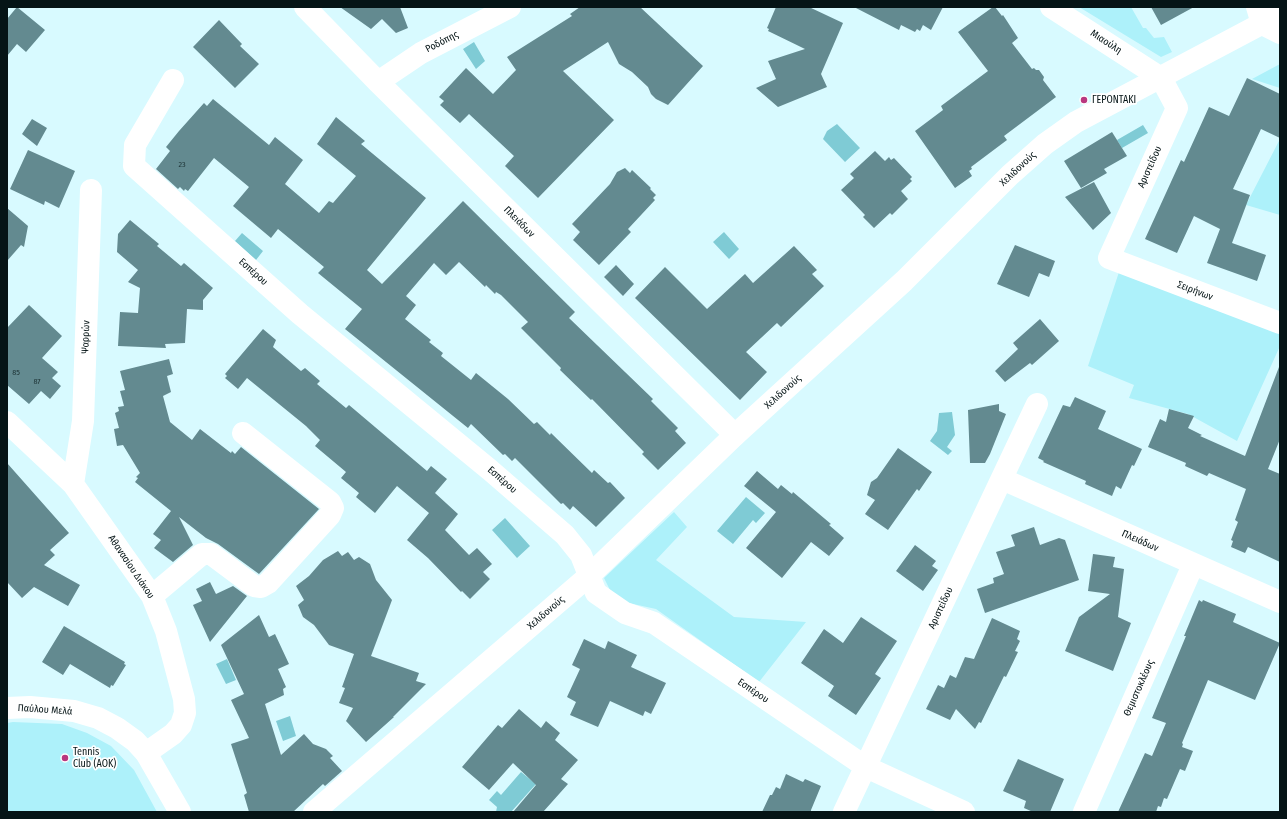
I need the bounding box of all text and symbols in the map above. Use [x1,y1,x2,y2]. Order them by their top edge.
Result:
street label: Μιαούλη [1088,27,1124,57]
street label: Ροδόπης [424,29,460,55]
place label: ΓΕΡΟΝΤΑΚΙ [1092,94,1136,106]
marker: ΓΕΡΟΝΤΑΚΙ [1079,95,1089,105]
street label: Αριστείδου [1135,144,1165,190]
street label: Χελιδονούς [997,149,1039,189]
house number: 23 [178,160,186,170]
street label: Πλειάδων [501,204,537,240]
street label: Εσπέρου [236,256,270,288]
street label: Σειρήνων [1175,279,1215,303]
street label: Ψαρρών [79,320,93,354]
house number: 85 [12,368,20,378]
street label: Χελιδονούς [762,372,804,412]
house number: 87 [33,377,41,387]
street label: Εσπέρου [485,464,519,496]
street label: Πλειάδων [1120,528,1160,554]
street label: Αθανασίου Διάκου [105,533,157,601]
street label: Αριστείδου [926,585,956,631]
street label: Χελιδονούς [525,594,567,632]
street label: Θεμιστοκλέους [1121,658,1157,718]
street label: Εσπέρου [735,676,771,706]
street label: Παύλου Μελά [17,702,73,718]
place label: Tennis Club (AOK) [73,746,116,770]
marker: Tennis Club (AOK) [60,753,70,763]

